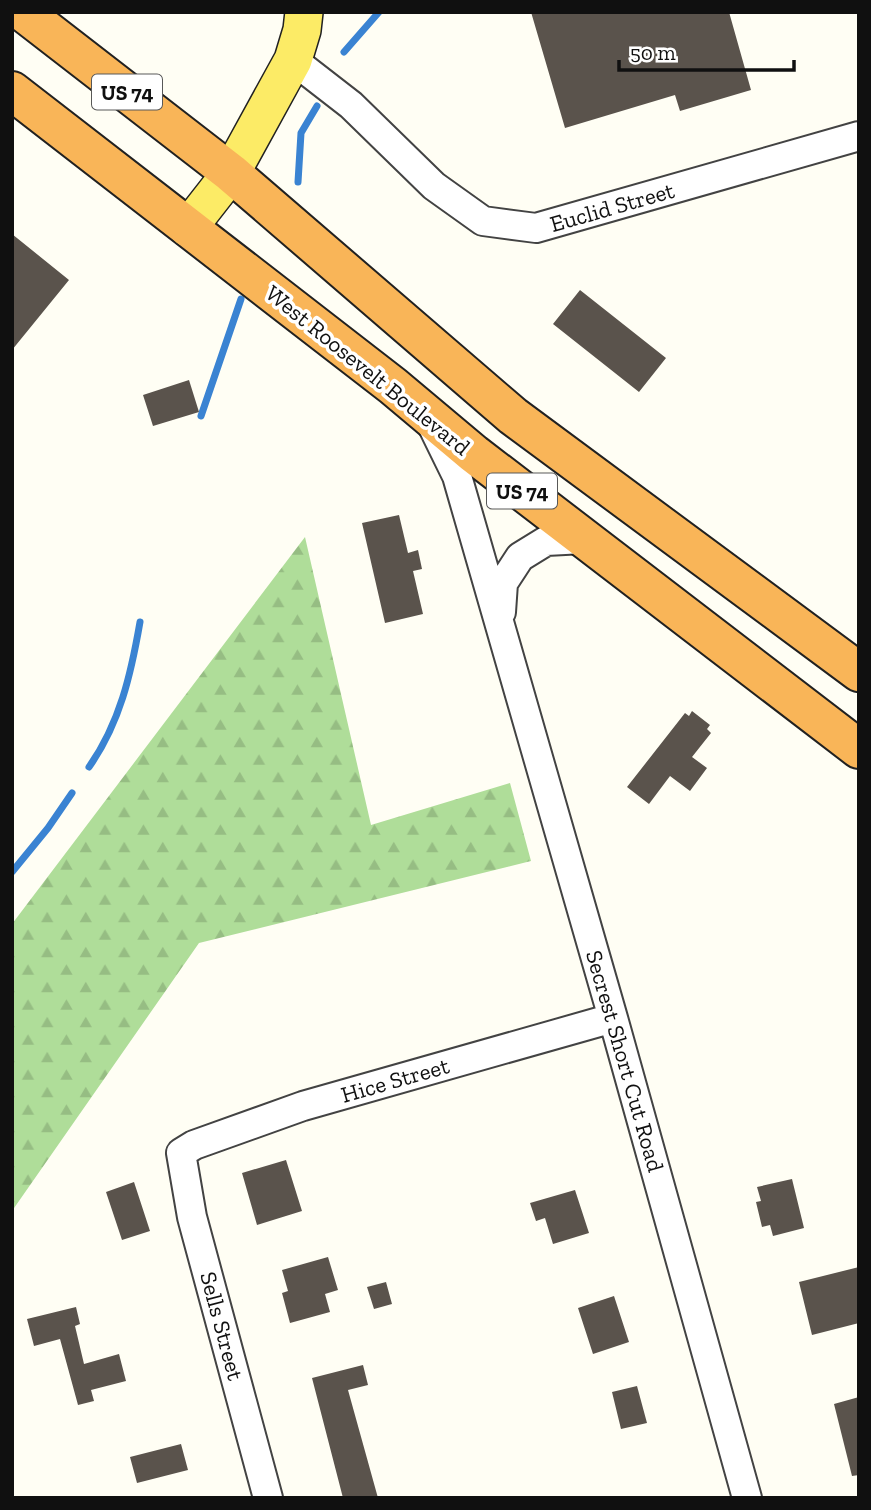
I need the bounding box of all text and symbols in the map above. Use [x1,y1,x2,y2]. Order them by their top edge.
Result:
scale bar [619,28,794,72]
text: 50 m [630,40,676,65]
road number: US 74 [92,74,162,110]
street label: Euclid Street [547,176,678,238]
street label: West Roosevelt Boulevard [260,279,476,461]
road number: US 74 [487,474,557,508]
street label: Secrest Short Cut Road [580,947,670,1175]
street label: Hice Street [338,1051,453,1109]
street label: Sells Street [194,1269,250,1384]

